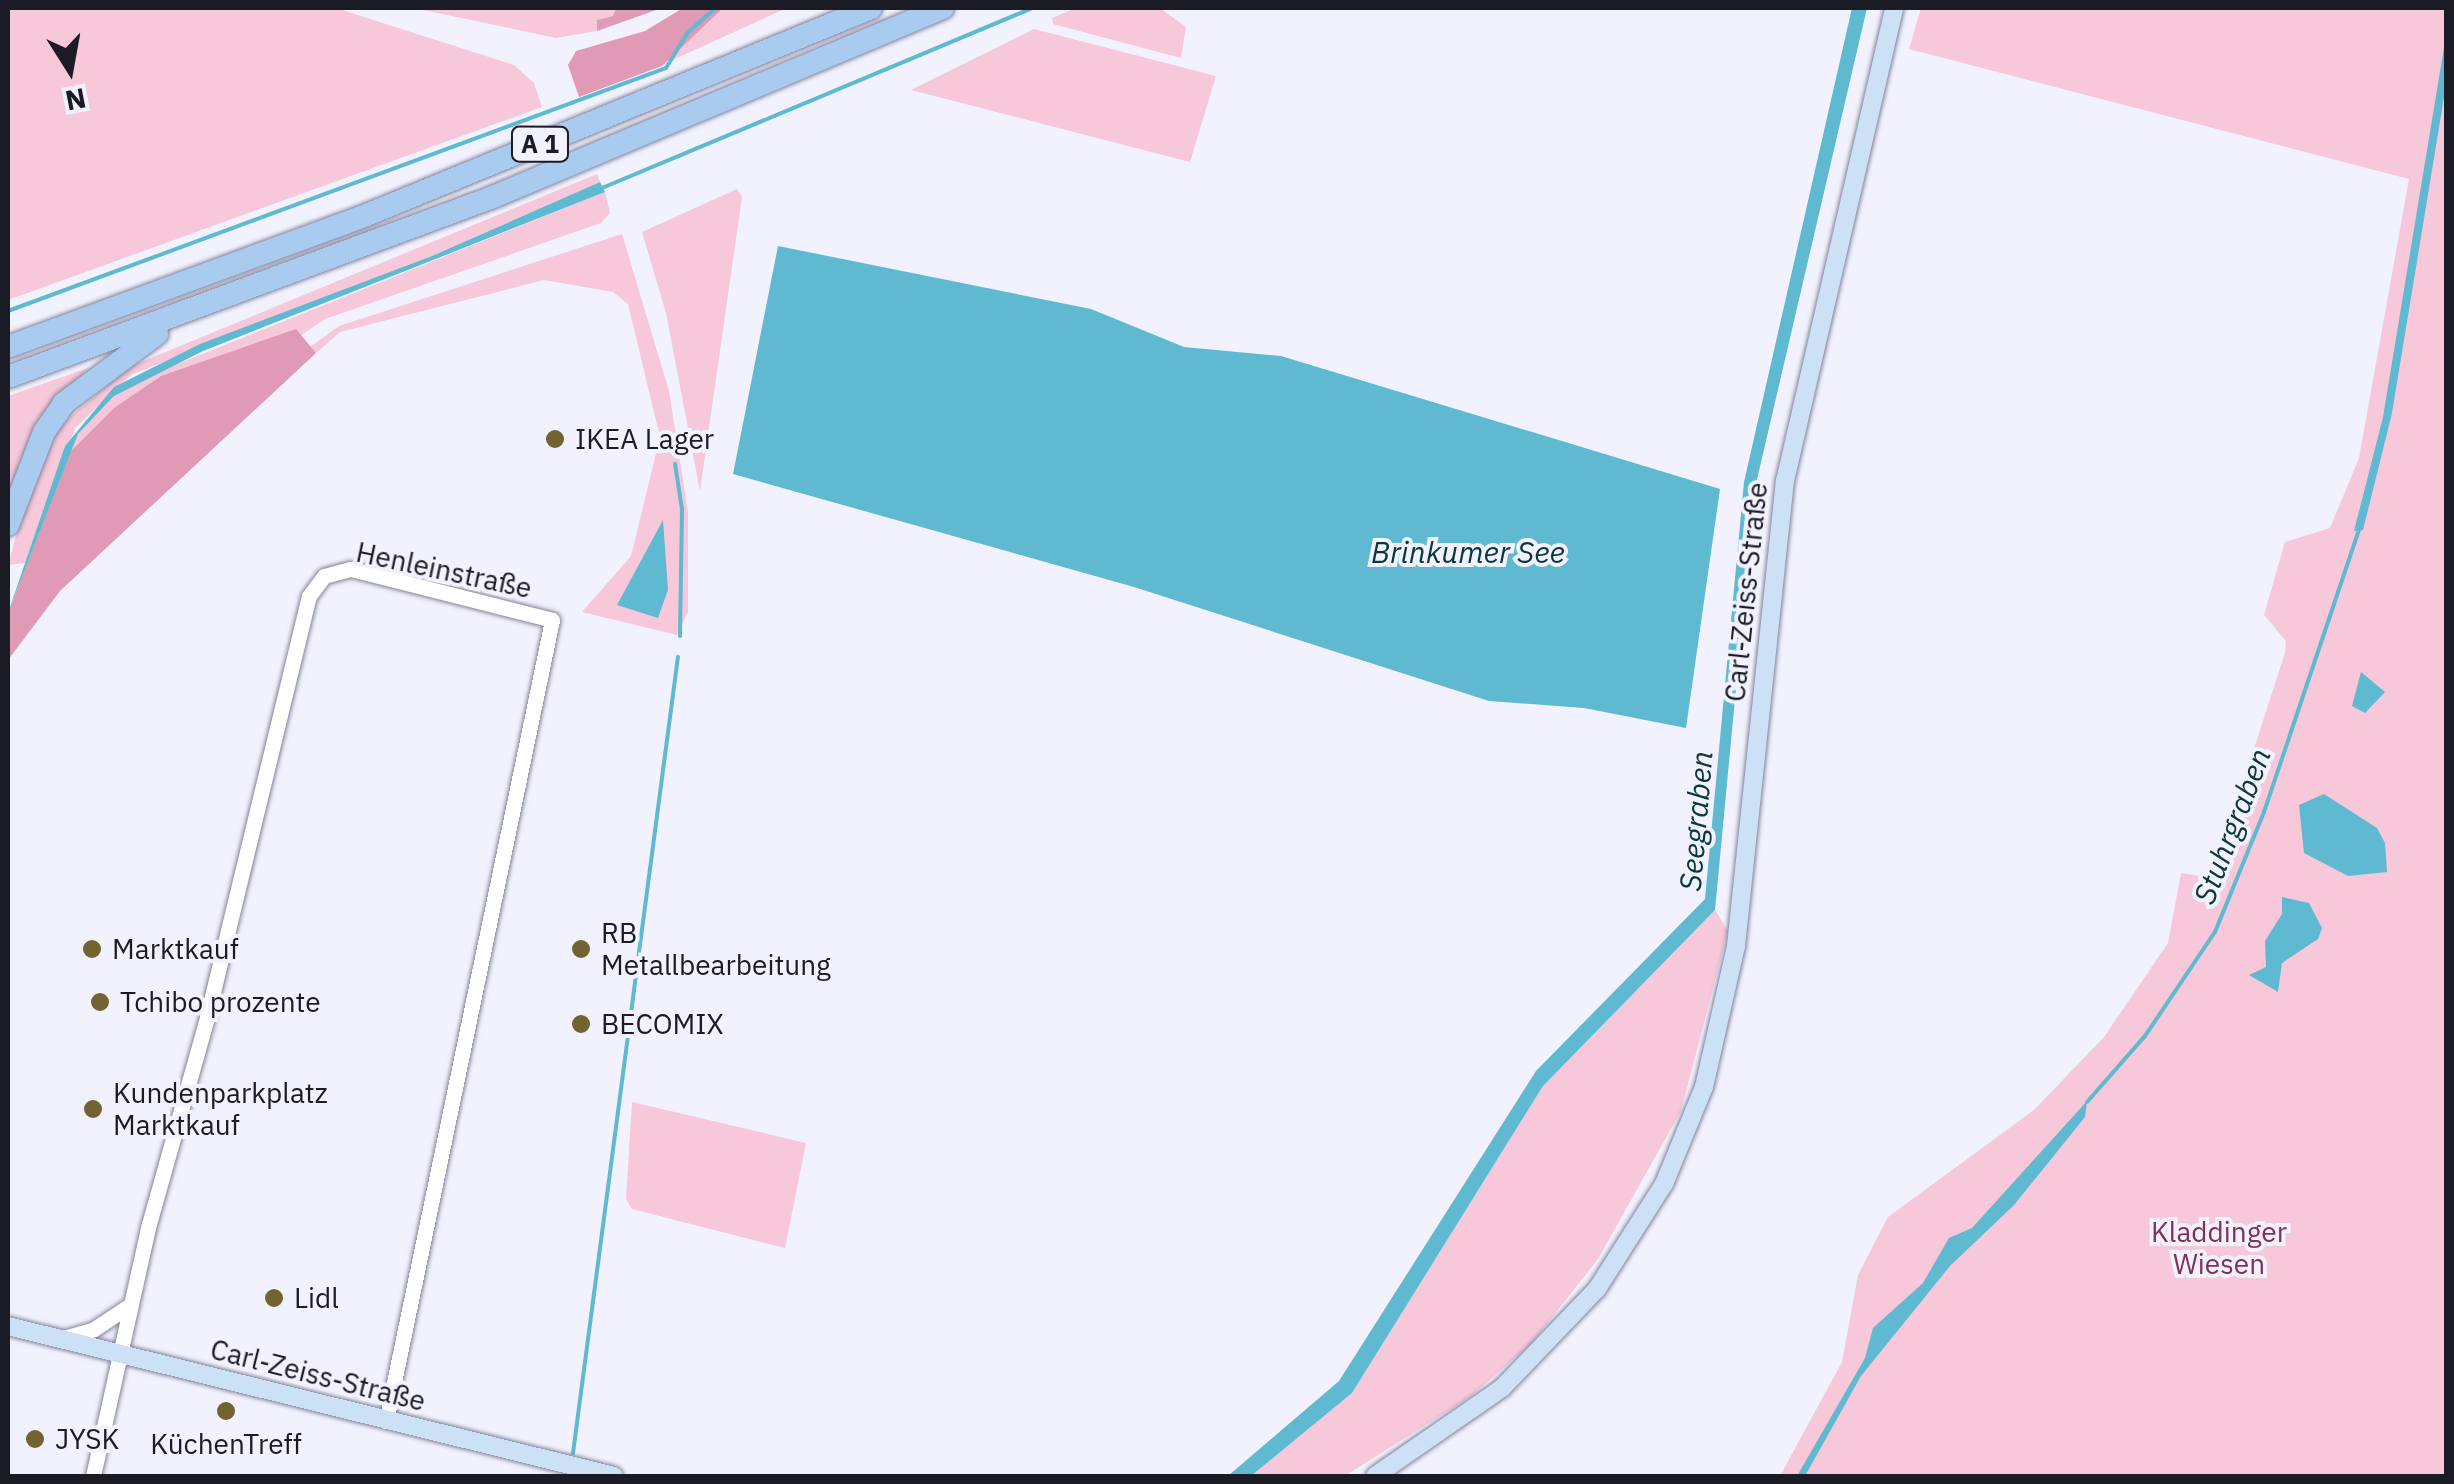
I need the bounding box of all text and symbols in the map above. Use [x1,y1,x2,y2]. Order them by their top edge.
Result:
north arrow [20,20,120,120]
text: N [62,80,89,120]
road number: A 1 [510,124,570,164]
place label: IKEA Lager [575,422,714,456]
marker: IKEA Lager [544,428,566,450]
street label: Carl-Zeiss-Straße [1718,481,1774,703]
water label: Brinkumer See [1371,534,1565,570]
street label: Henleinstraße [353,535,535,605]
water label: Stuhrgraben [2186,743,2278,909]
water label: Seegraben [1672,749,1720,893]
place label: RB Metallbearbeitung [601,916,831,982]
place label: Marktkauf [112,932,239,966]
marker: Marktkauf [81,938,103,960]
marker: RB Metallbearbeitung [570,938,592,960]
place label: Tchibo prozente [120,985,321,1019]
marker: Tchibo prozente [89,991,111,1013]
place label: BECOMIX [601,1007,724,1041]
marker: BECOMIX [570,1013,592,1035]
place label: Kundenparkplatz Marktkauf [113,1076,328,1142]
marker: Kundenparkplatz Marktkauf [82,1098,104,1120]
park label: Kladdinger Wiesen [2151,1215,2287,1281]
place label: Lidl [294,1281,339,1315]
marker: Lidl [263,1287,285,1309]
street label: Carl-Zeiss-Straße [207,1332,429,1418]
marker: KüchenTreff [215,1400,237,1422]
place label: JYSK [55,1422,119,1456]
place label: KüchenTreff [150,1427,302,1461]
marker: JYSK [24,1428,46,1450]

